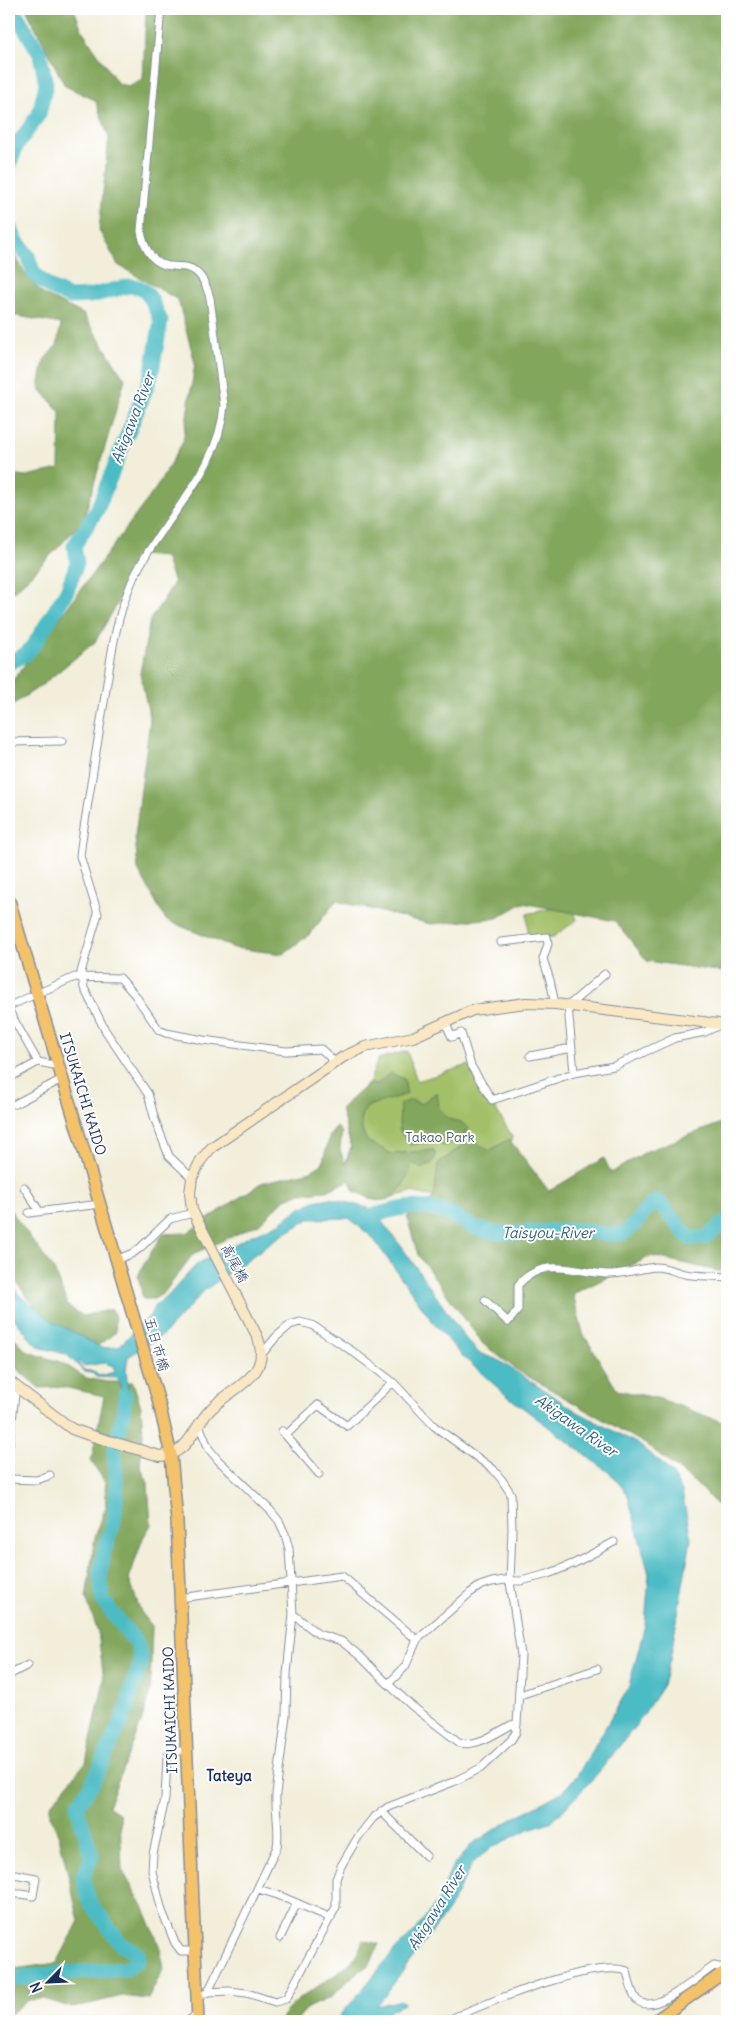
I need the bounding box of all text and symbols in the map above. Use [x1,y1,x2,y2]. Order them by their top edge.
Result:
water label: Akigawa River [106,368,159,466]
street label: ITSUKAICHI KAIDO [56,1030,110,1158]
park label: Takao Park [405,1128,475,1146]
water label: Taisyou-River [502,1223,596,1242]
street label: 高尾橋 [217,1240,253,1286]
street label: 五日市橋 [141,1315,173,1373]
water label: Akigawa River [532,1390,623,1462]
street label: ITSUKAICHI KAIDO [159,1646,181,1774]
district label: Tateya [206,1766,252,1786]
water label: Akigawa River [403,1860,471,1953]
north arrow [22,1958,72,2008]
text: N [26,1979,46,1995]

